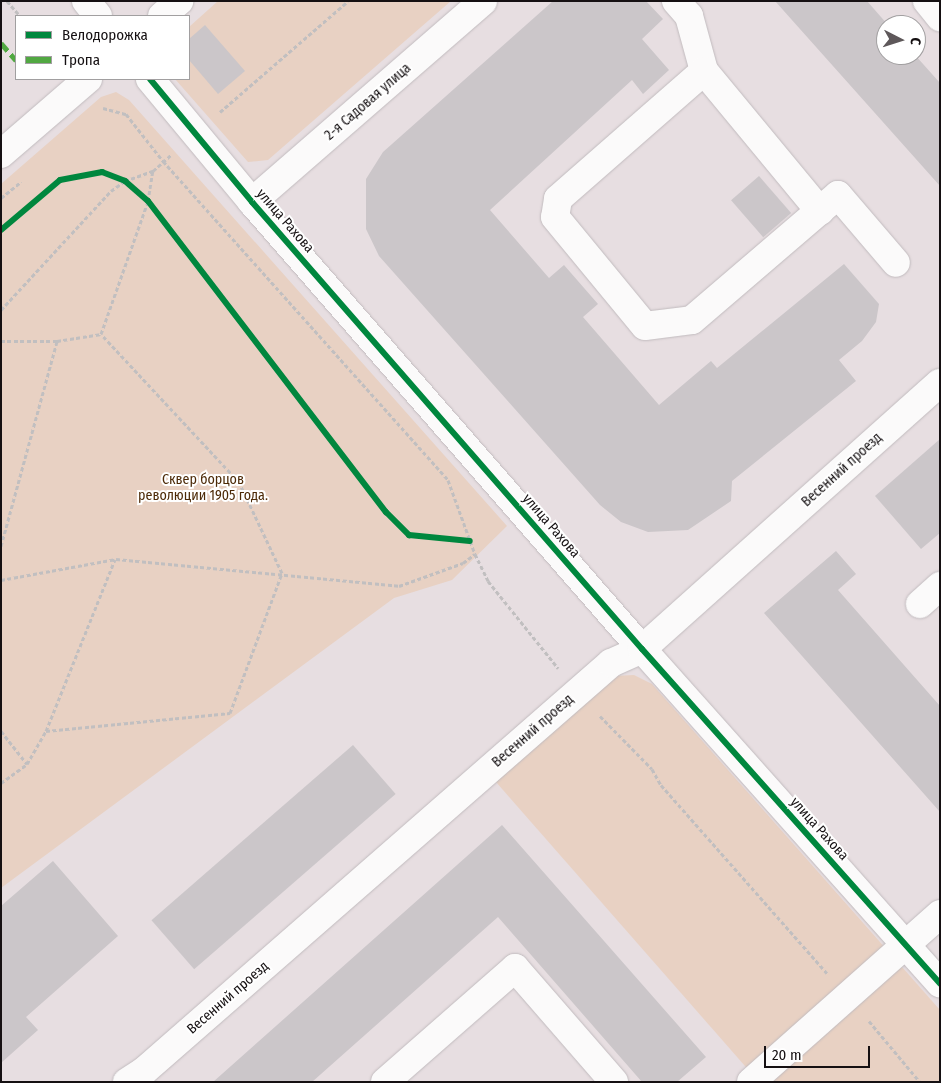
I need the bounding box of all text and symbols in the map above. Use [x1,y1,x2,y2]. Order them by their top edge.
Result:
legend [15,15,190,80]
north arrow [876,15,926,65]
text: Велодорожка [62,26,148,44]
text: С [907,37,924,46]
text: Тропа [62,51,100,69]
street label: 2-я Садовая улица [321,60,415,144]
street label: улица Рахова [253,186,317,256]
street label: Весенний проезд [798,429,886,511]
park label: Сквер борцов революции 1905 года. [138,472,268,504]
street label: улица Рахова [519,491,583,561]
street label: Весенний проезд [489,691,577,771]
street label: улица Рахова [786,794,852,864]
street label: Весенний проезд [184,958,272,1038]
scale bar [766,1036,872,1068]
text: 20 m [772,1046,802,1064]

